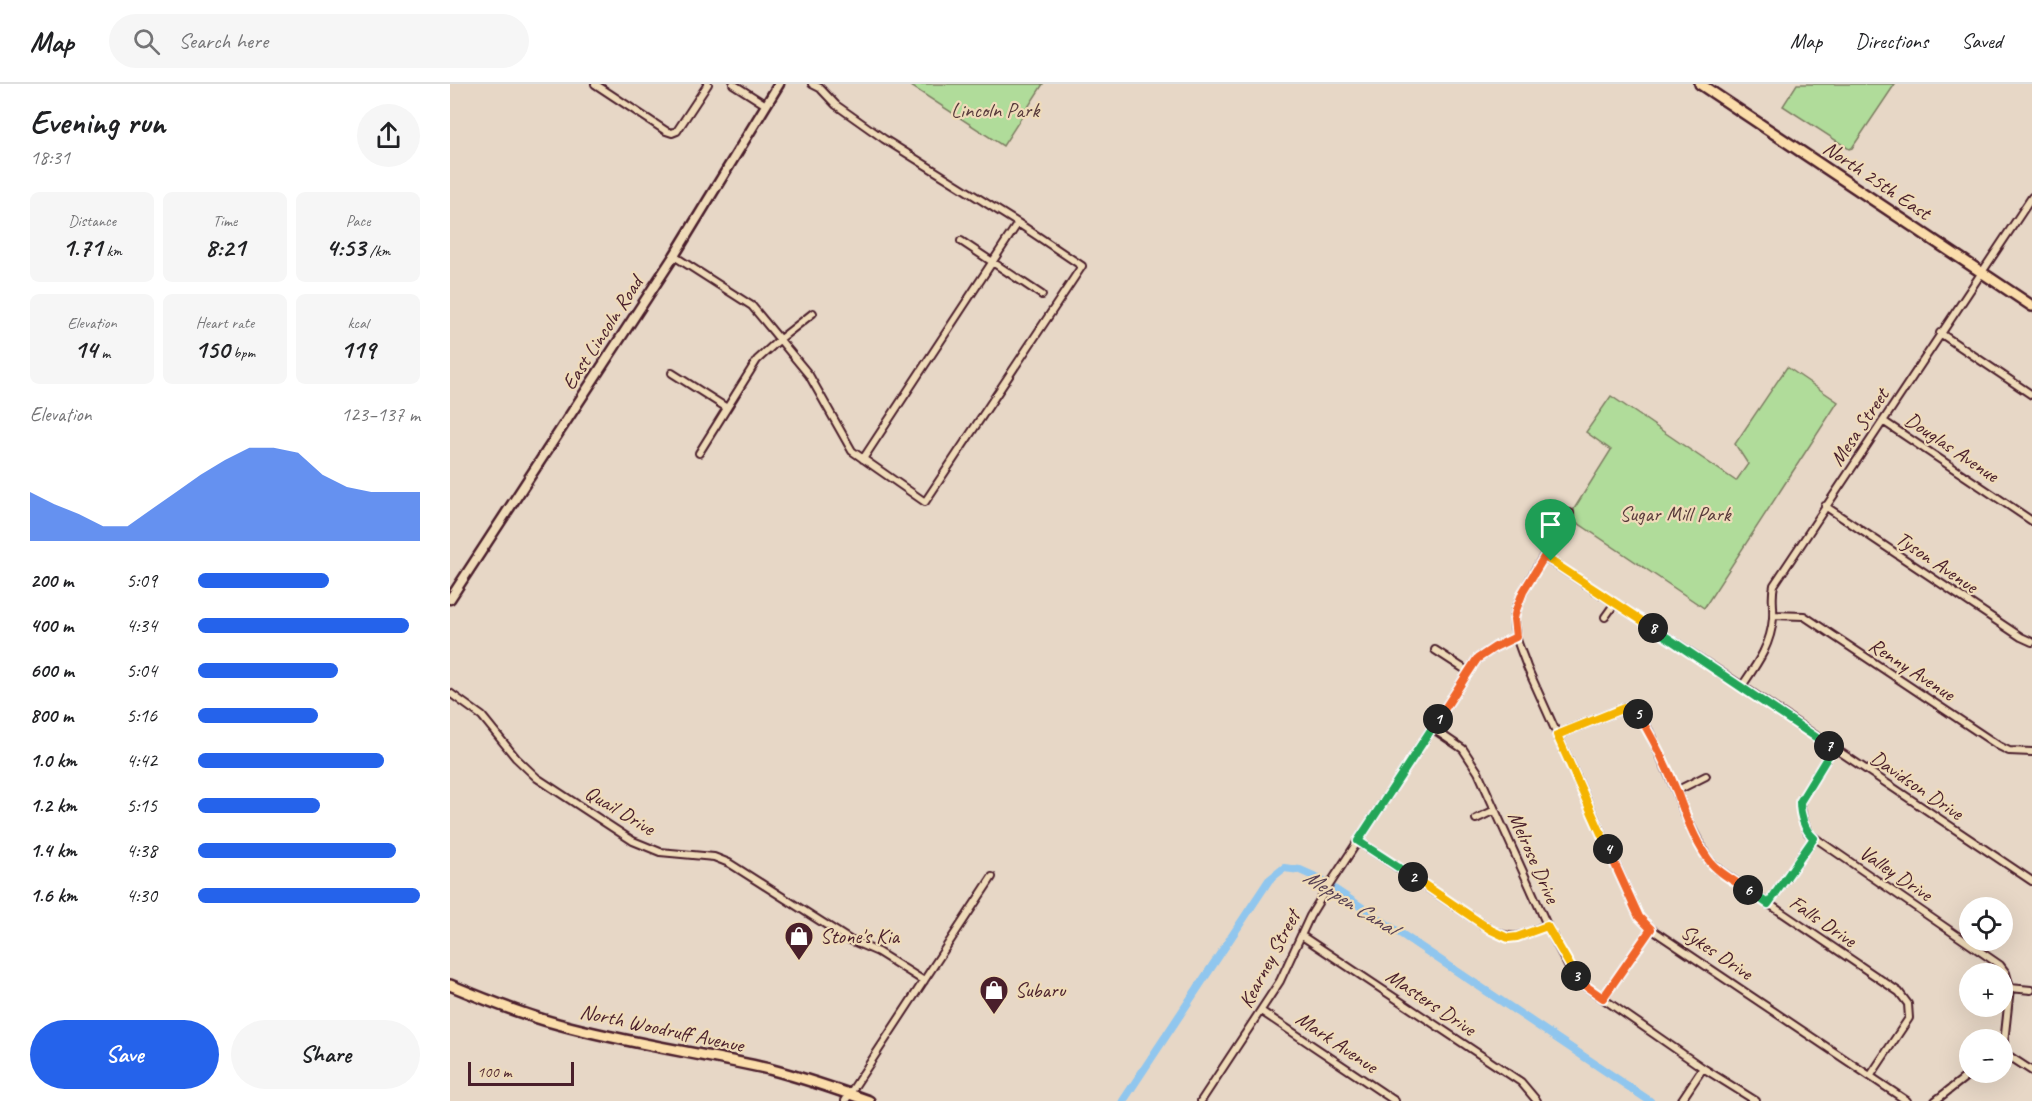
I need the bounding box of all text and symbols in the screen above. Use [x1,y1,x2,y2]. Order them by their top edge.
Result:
search box [109,14,529,68]
text: Map [30,24,73,59]
icon: search [130,25,163,58]
text: Search here [178,27,268,55]
text: Map [1790,28,1822,54]
text: Directions [1855,28,1928,54]
text: Saved [1961,28,2002,54]
park label: Lincoln Park [951,97,1040,123]
text: Evening run [30,101,165,143]
button: share [357,104,420,167]
street label: North 25th East [1818,135,1937,227]
text: 18:31 [30,145,70,170]
text: Distance [68,211,116,231]
text: Time [213,211,237,231]
text: Pace [346,211,370,231]
text: 1.71 [62,231,102,264]
text: 8:21 [205,231,245,264]
text: 4:53 [326,231,366,264]
text: km [102,241,122,261]
text: /km [366,241,390,261]
street label: East Lincoln Road [556,268,650,395]
text: Elevation [67,313,117,333]
text: Heart rate [196,313,254,333]
text: kcal [347,313,369,333]
text: 14 [74,333,97,366]
text: 150 [195,333,229,366]
text: 119 [341,333,375,366]
text: m [97,343,110,363]
text: bpm [229,343,255,363]
street label: Mesa Street [1824,382,1896,471]
text: Elevation [30,402,92,427]
text: 123–137 m [341,402,420,427]
street label: Douglas Avenue [1900,406,2005,489]
pin [1525,499,1576,561]
park label: Sugar Mill Park [1620,501,1732,527]
icon: arrive [1534,508,1567,541]
street label: Tyson Avenue [1891,525,1985,600]
text: 200 m [30,568,73,593]
text: 5:09 [126,568,157,593]
text: 400 m [30,613,73,638]
text: 4:34 [126,613,157,638]
pin: 8 [1638,613,1668,643]
text: 8 [1649,618,1657,638]
street label: Renny Avenue [1864,632,1961,707]
text: 600 m [30,658,74,683]
text: 5:04 [126,658,157,683]
pin: 5 [1623,699,1653,729]
text: 800 m [30,703,73,728]
text: 5:16 [126,703,157,728]
pin: 1 [1423,704,1453,734]
text: 5 [1635,704,1641,724]
text: 1 [1434,709,1442,729]
pin: 7 [1814,731,1844,761]
text: 7 [1825,736,1833,756]
street label: Davidson Drive [1866,744,1969,826]
text: 1.0 km [30,748,77,773]
text: 4:42 [126,748,157,773]
street label: Quail Drive [580,779,661,841]
text: 1.2 km [30,793,77,818]
text: 5:15 [126,793,157,818]
street label: Melrose Drive [1502,807,1566,908]
pin: 4 [1593,834,1623,864]
text: 1.4 km [30,838,77,863]
text: 4:38 [126,838,157,863]
text: 4 [1604,839,1612,859]
street label: Valley Drive [1855,839,1939,908]
water label: Meppen Canal [1298,862,1408,945]
pin: 2 [1398,862,1428,892]
text: 2 [1409,867,1417,887]
pin: 6 [1733,875,1763,905]
text: 6 [1744,880,1752,900]
text: 1.6 km [30,883,77,908]
text: 4:30 [126,883,157,908]
street label: Falls Drive [1785,889,1862,953]
map controls [1959,897,2013,1083]
button: locate [1959,897,2013,951]
street label: Kearney Street [1232,903,1307,1012]
street label: Sykes Drive [1676,919,1759,986]
shop icon: Stone's Kia [783,920,815,962]
place label: Stone's Kia [820,923,901,949]
pin: 3 [1561,961,1591,991]
street label: Masters Drive [1381,963,1483,1043]
button: + [1959,963,2013,1017]
text: 3 [1572,966,1580,986]
shop icon: Subaru [978,974,1010,1016]
place label: Subaru [1015,977,1066,1003]
street label: North Woodruff Avenue [578,998,748,1058]
street label: Mark Avenue [1291,1005,1385,1080]
button: Save [30,1020,219,1089]
button: Share [231,1020,420,1089]
button: − [1959,1029,2013,1083]
scale bar [468,1059,574,1086]
text: 100 m [477,1062,511,1082]

